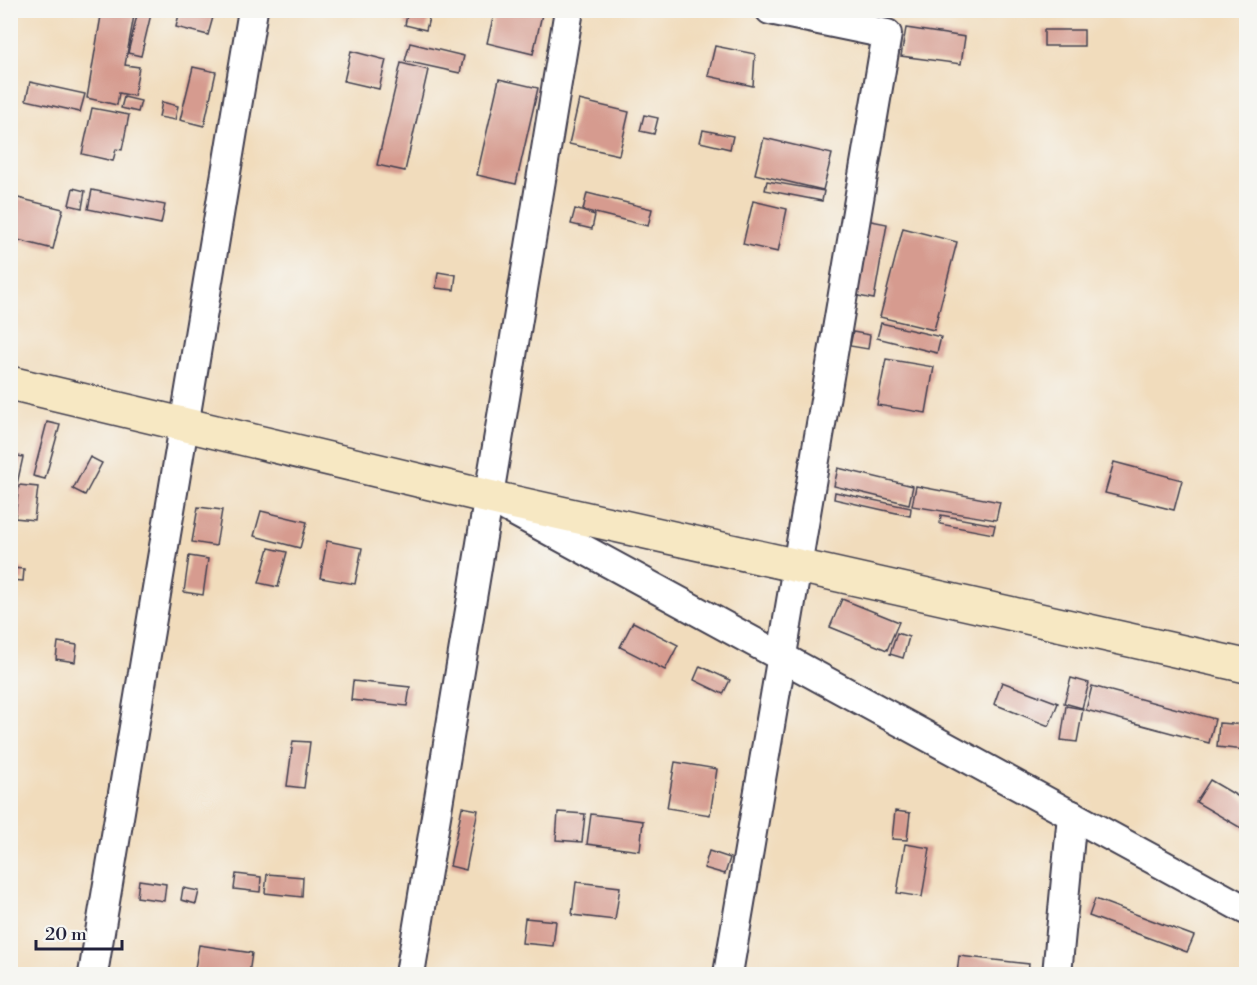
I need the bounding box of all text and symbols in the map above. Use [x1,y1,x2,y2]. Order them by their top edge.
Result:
scale bar [36,913,122,951]
text: 20 m [45,923,87,946]

